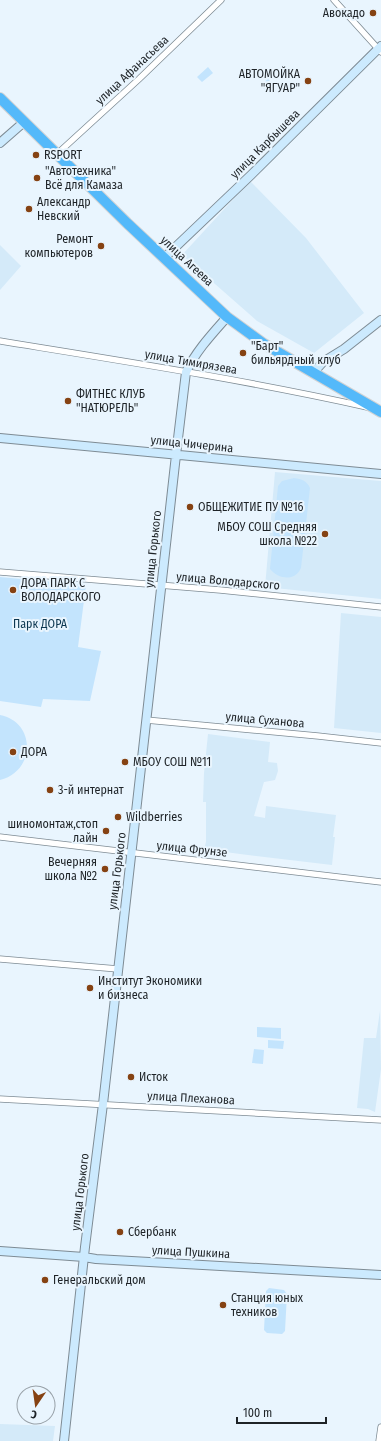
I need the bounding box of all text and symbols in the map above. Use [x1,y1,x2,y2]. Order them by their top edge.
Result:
place label: Авокадо [323,6,365,20]
marker: Авокадо [368,8,378,18]
street label: улица Афанасьева [93,33,171,107]
place label: АВТОМОЙКА "ЯГУАР" [239,66,301,95]
marker: АВТОМОЙКА "ЯГУАР" [303,76,313,86]
street label: улица Карбышева [228,106,303,181]
place label: RSPORT [44,148,83,162]
marker: RSPORT [31,150,41,160]
place label: "Автотехника" Всё для Камаза [45,164,123,192]
marker: "Автотехника" Всё для Камаза [32,173,42,183]
place label: Александр Невский [37,195,91,223]
marker: Александр Невский [24,204,34,214]
place label: Ремонт компьютеров [24,232,93,260]
street label: улица Агеева [158,233,216,289]
marker: Ремонт компьютеров [96,241,106,251]
place label: "Барт" бильярдный клуб [251,339,341,367]
street label: улица Тимирязева [144,347,238,377]
marker: "Барт" бильярдный клуб [238,348,248,358]
place label: ФИТНЕС КЛУБ "НАТЮРЕЛЬ" [76,387,145,415]
marker: ФИТНЕС КЛУБ "НАТЮРЕЛЬ" [63,396,73,406]
street label: улица Чичерина [150,433,234,455]
place label: ОБЩЕЖИТИЕ ПУ №16 [198,500,304,514]
marker: ОБЩЕЖИТИЕ ПУ №16 [185,502,195,512]
street label: улица Горького [142,510,164,588]
place label: МБОУ СОШ Средняя школа №22 [217,520,317,548]
marker: МБОУ СОШ Средняя школа №22 [320,529,330,539]
street label: улица Володарского [176,569,280,593]
place label: ДОРА ПАРК С ВОЛОДАРСКОГО [20,576,101,604]
marker: ДОРА ПАРК С ВОЛОДАРСКОГО [8,585,18,595]
park label: Парк ДОРА [13,617,68,631]
street label: улица Суханова [225,710,305,730]
place label: ДОРА [20,745,48,759]
marker: ДОРА [8,747,18,757]
place label: МБОУ СОШ №11 [133,755,211,769]
marker: МБОУ СОШ №11 [120,757,130,767]
place label: 3-й интернат [58,783,124,797]
marker: 3-й интернат [45,785,55,795]
place label: Wildberries [126,810,182,824]
marker: Wildberries [113,812,123,822]
place label: шиномонтаж,стоп лайн [7,817,98,845]
marker: шиномонтаж,стоп лайн [101,826,111,836]
street label: улица Горького [105,831,129,911]
street label: улица Фрунзе [156,838,228,860]
place label: Вечерняя школа №2 [44,855,97,883]
marker: Вечерняя школа №2 [100,864,110,874]
place label: Институт Экономики и бизнеса [98,974,202,1002]
marker: Институт Экономики и бизнеса [85,983,95,993]
place label: Исток [139,1070,168,1084]
marker: Исток [126,1072,136,1082]
street label: улица Плеханова [147,1089,235,1107]
street label: улица Горького [68,1152,92,1232]
place label: Сбербанк [128,1225,177,1239]
marker: Сбербанк [115,1227,125,1237]
street label: улица Пушкина [151,1243,231,1261]
place label: Генеральский дом [53,1273,146,1287]
marker: Генеральский дом [40,1275,50,1285]
place label: Станция юных техников [231,1291,304,1319]
marker: Станция юных техников [218,1300,228,1310]
north arrow [16,1385,56,1425]
scale bar [237,1399,326,1425]
text: 100 m [243,1406,272,1420]
text: С [29,1407,38,1421]

